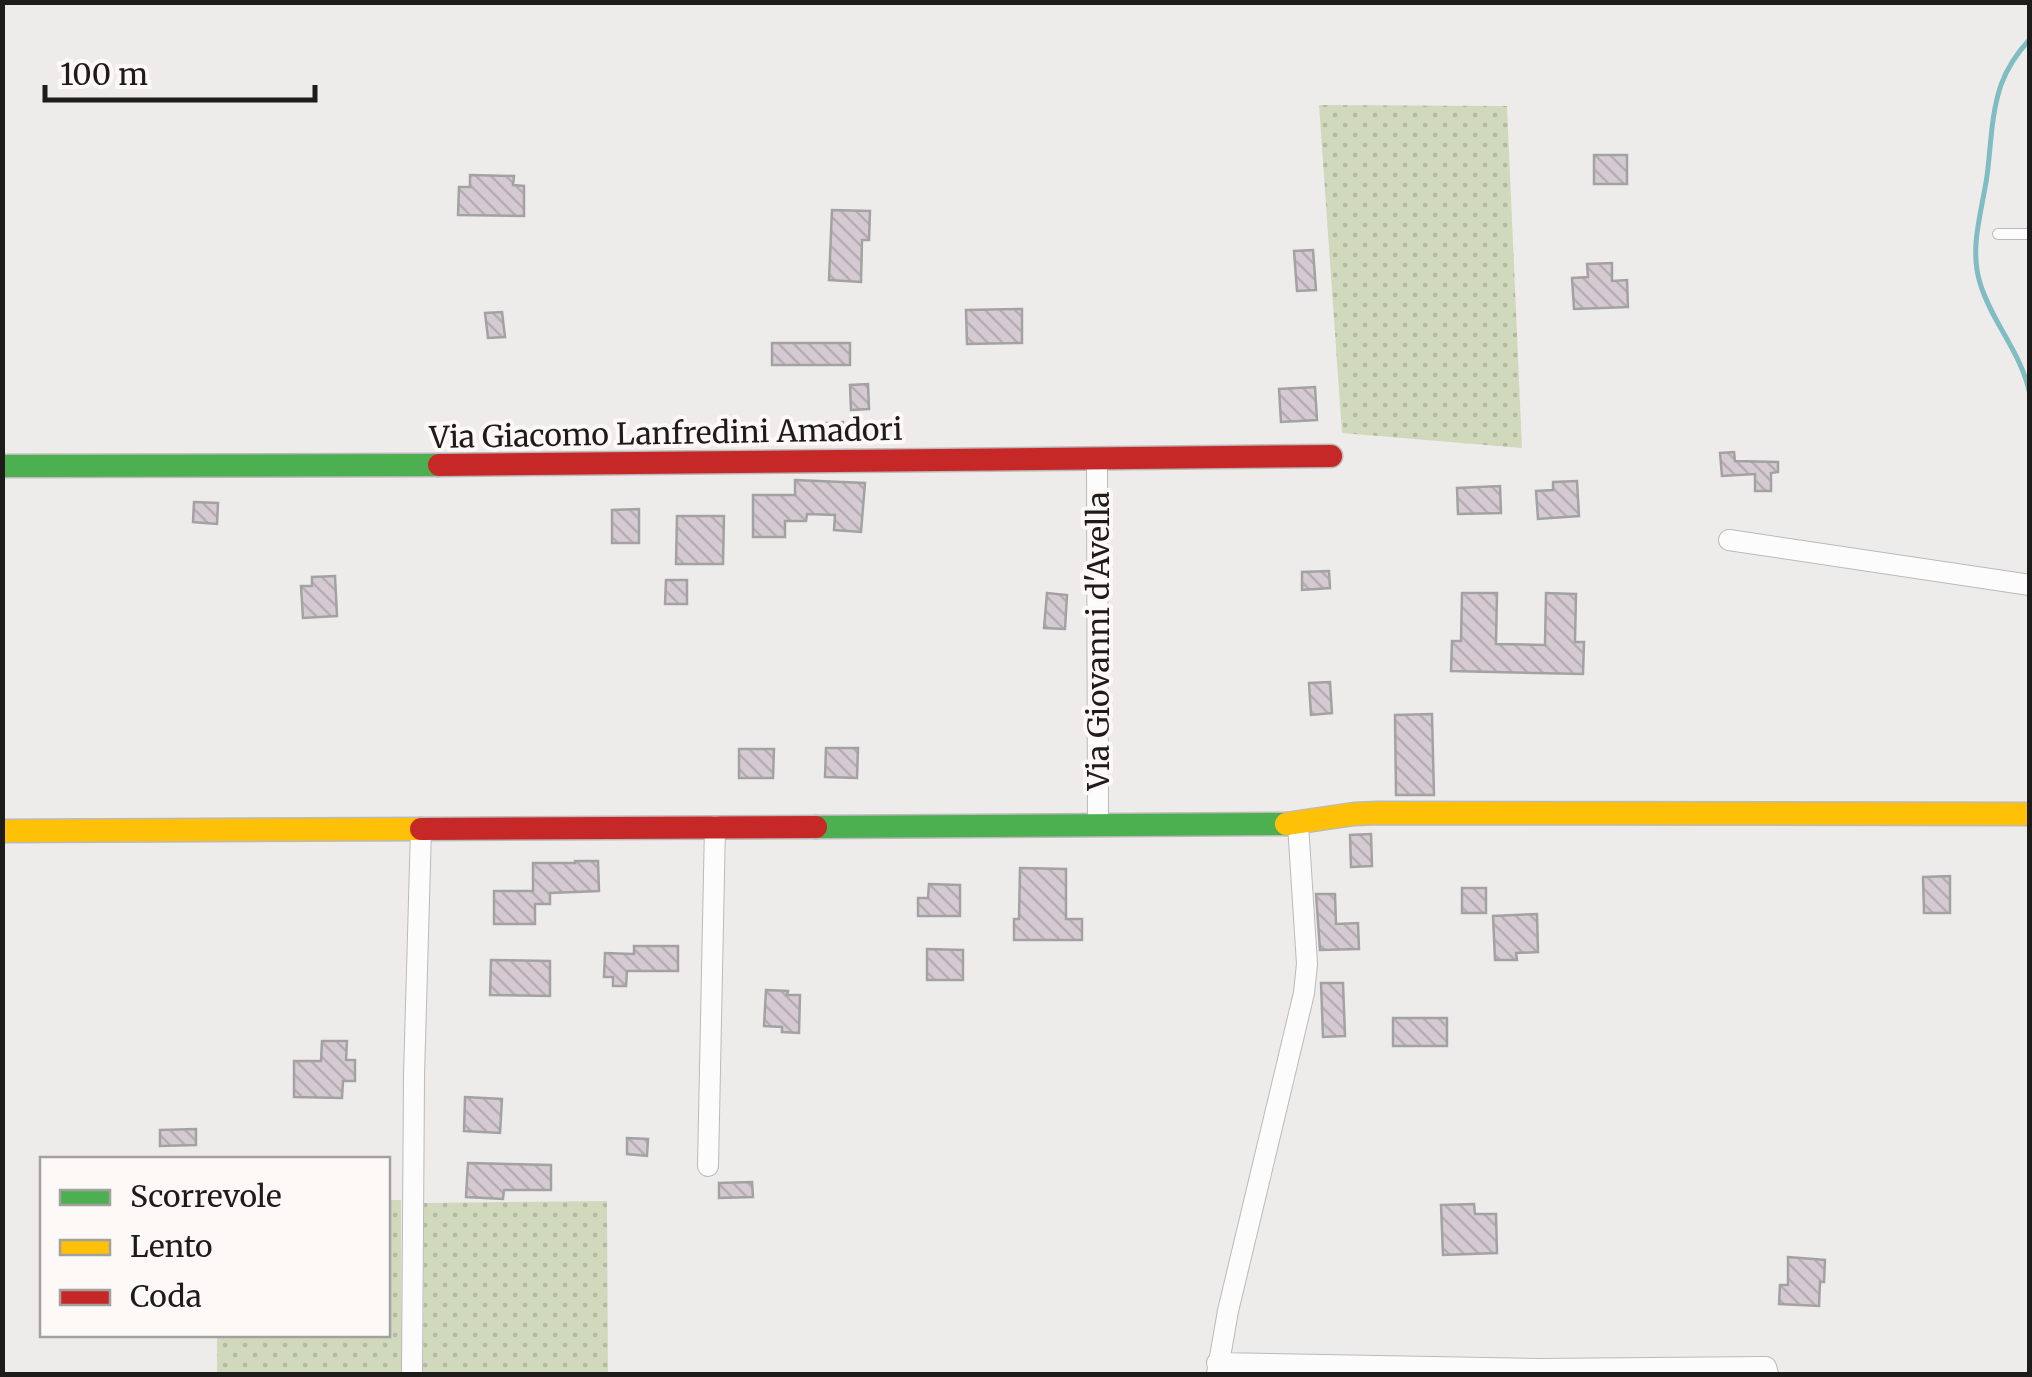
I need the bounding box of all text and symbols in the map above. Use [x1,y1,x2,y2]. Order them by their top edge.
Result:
scale bar [45,40,315,102]
text: 100 m [60,55,148,93]
street label: Via Giacomo Lanfredini Amadori [428,410,903,456]
street label: Via Giovanni d'Avella [1079,492,1117,792]
legend [40,1157,390,1337]
text: Scorrevole [130,1177,282,1215]
text: Lento [130,1227,213,1265]
text: Coda [130,1277,202,1315]

